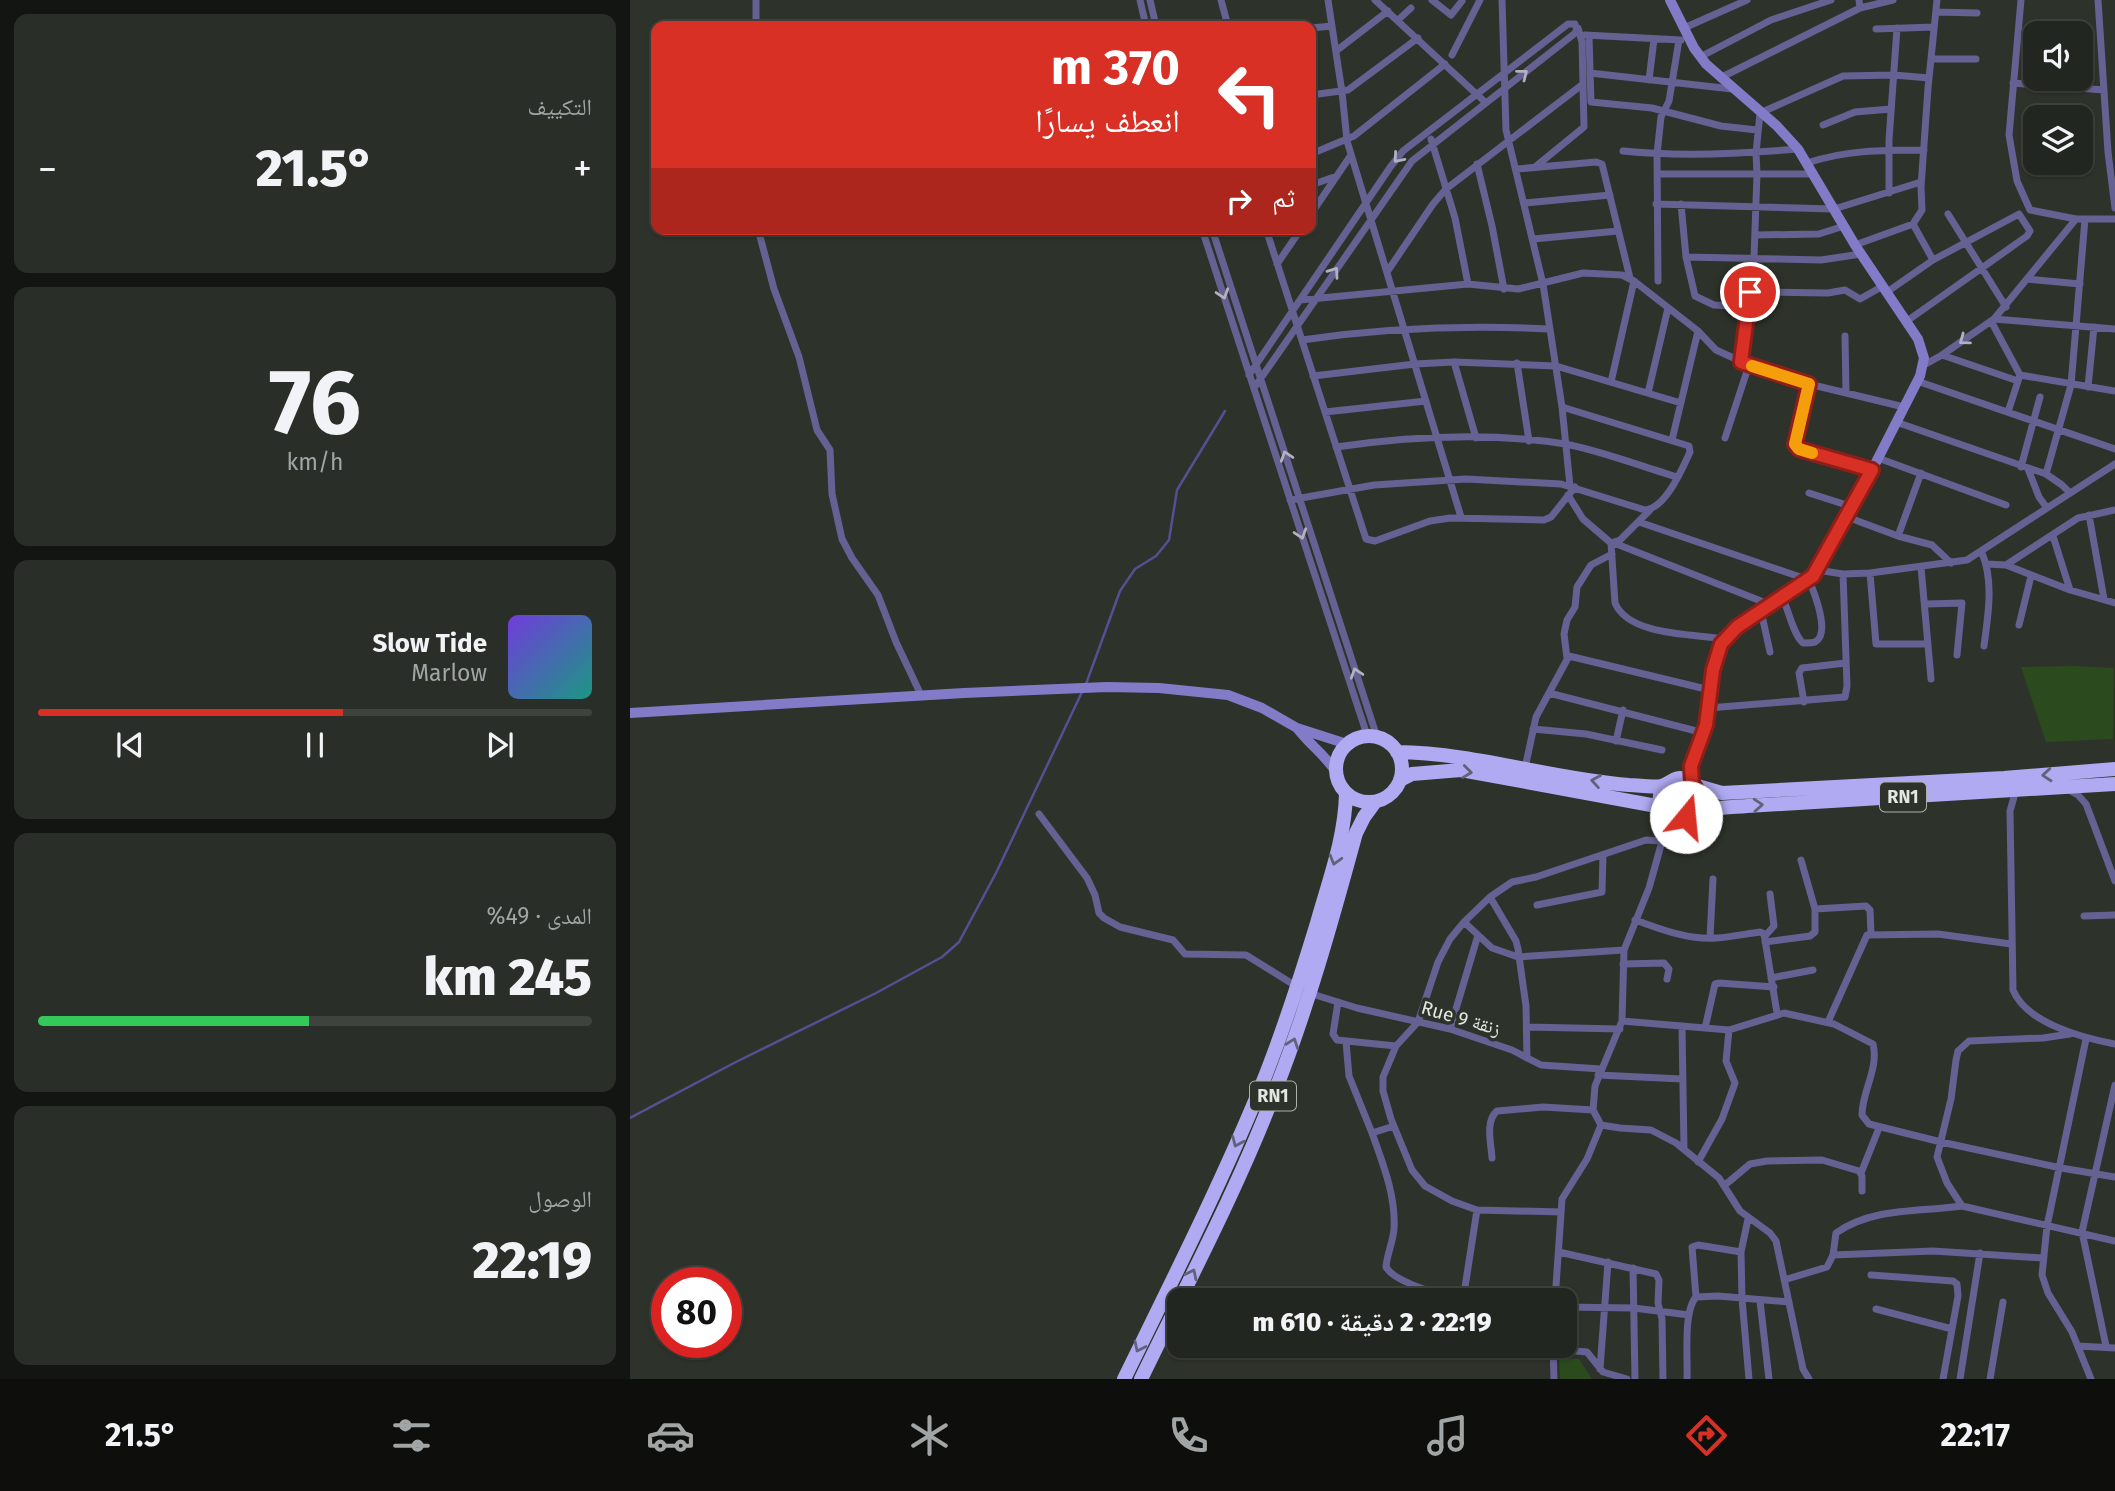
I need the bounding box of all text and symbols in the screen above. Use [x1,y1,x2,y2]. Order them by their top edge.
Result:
map controls [2023,21,2093,175]
button: sound [2023,21,2093,91]
text: 370 m [1051,38,1180,97]
icon: left [1204,49,1295,140]
one-way arrow [1515,69,1527,82]
text: التكييف [527,93,592,121]
text: انعطف يسارًا [1035,102,1180,140]
button: layers [2023,105,2093,175]
text: 21.5° [256,137,374,200]
text: − [38,146,57,192]
text: + [573,146,592,192]
one-way arrow [1394,150,1406,163]
icon: right [1220,182,1258,220]
text: ثم [1272,183,1295,214]
pin [1720,262,1780,322]
one-way arrow [1326,267,1338,280]
icon: arrive [1731,273,1769,311]
one-way arrow [1215,288,1229,300]
one-way arrow [1959,332,1972,344]
text: 76 [269,348,361,457]
text: km/h [287,448,343,476]
one-way arrow [1279,451,1294,463]
one-way arrow [1293,527,1307,540]
text: Slow Tide [372,628,487,659]
text: Marlow [411,659,487,687]
one-way arrow [1350,667,1364,679]
icon: previous [111,726,149,764]
icon: pause [296,726,334,764]
icon: next [481,726,519,764]
one-way arrow [1461,764,1473,779]
one-way arrow [2041,767,2052,782]
one-way arrow [1590,774,1602,789]
position arrow [1649,780,1723,854]
road number: RN1 [1880,782,1926,812]
one-way arrow [1753,798,1764,813]
one-way arrow [1328,854,1343,866]
text: المدى · 49% [486,902,592,930]
text: 245 km [424,946,592,1009]
street label: Rue 9 زنقة [1419,996,1503,1040]
one-way arrow [1285,1037,1299,1049]
road number: RN1 [1250,1082,1296,1111]
one-way arrow [1232,1135,1246,1147]
text: الوصول [528,1185,592,1213]
text: 22:19 [473,1229,592,1292]
speed limit sign: 80 [651,1267,742,1358]
one-way arrow [1184,1269,1198,1281]
text: 22:19 · 2 دقيقة · 610 m [1252,1307,1492,1338]
one-way arrow [1134,1340,1148,1352]
icon: filters [387,1411,436,1460]
icon: car [646,1411,695,1460]
icon: climate [905,1411,954,1460]
icon: phone [1164,1411,1213,1460]
icon: music [1423,1411,1472,1460]
icon: directions [1682,1411,1731,1460]
text: 21.5° [105,1416,177,1454]
text: 22:17 [1941,1416,2010,1454]

